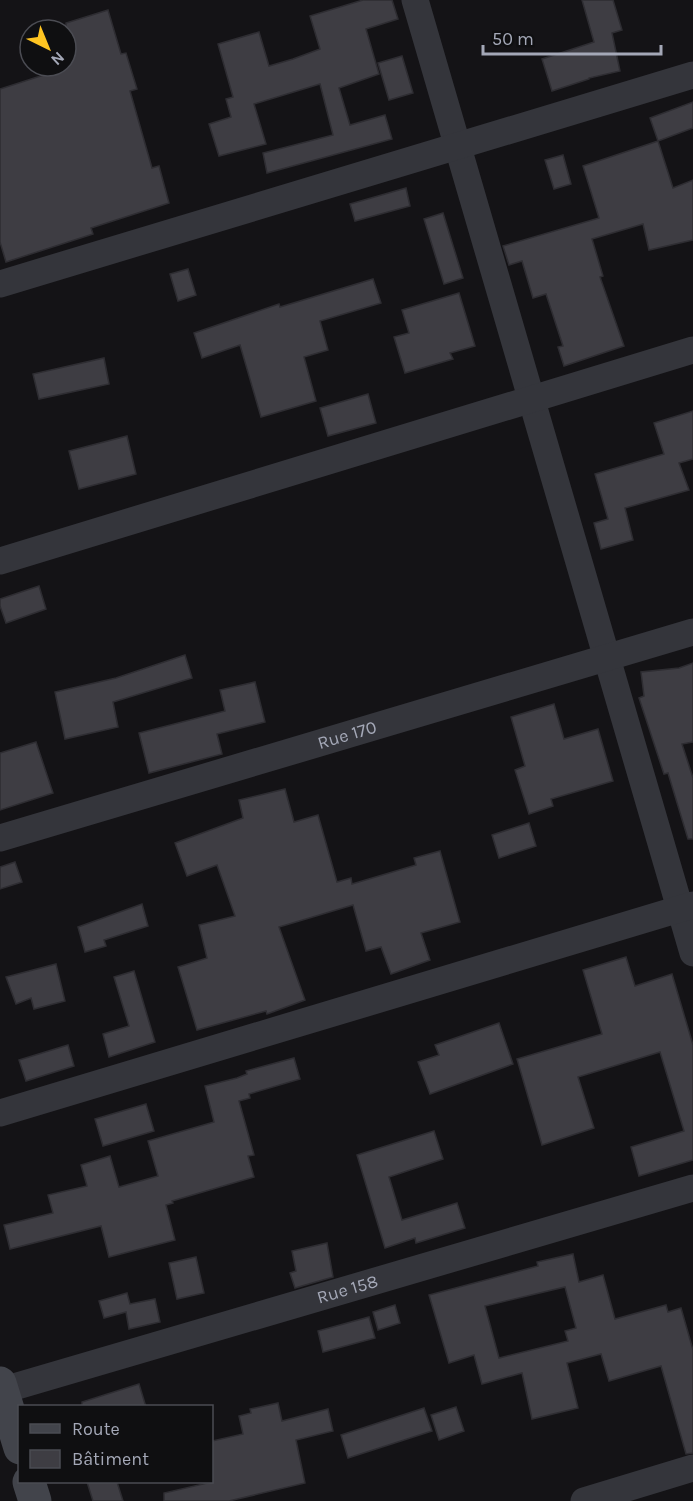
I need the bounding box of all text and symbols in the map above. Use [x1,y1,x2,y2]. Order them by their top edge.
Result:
north arrow [18,18,78,78]
scale bar [483,18,662,56]
text: 50 m [492,28,534,50]
text: N [47,48,69,69]
street label: Rue 170 [315,716,379,754]
street label: Rue 158 [314,1270,381,1309]
legend [18,1405,213,1483]
text: Route [72,1418,120,1440]
text: Bâtiment [72,1448,149,1470]

